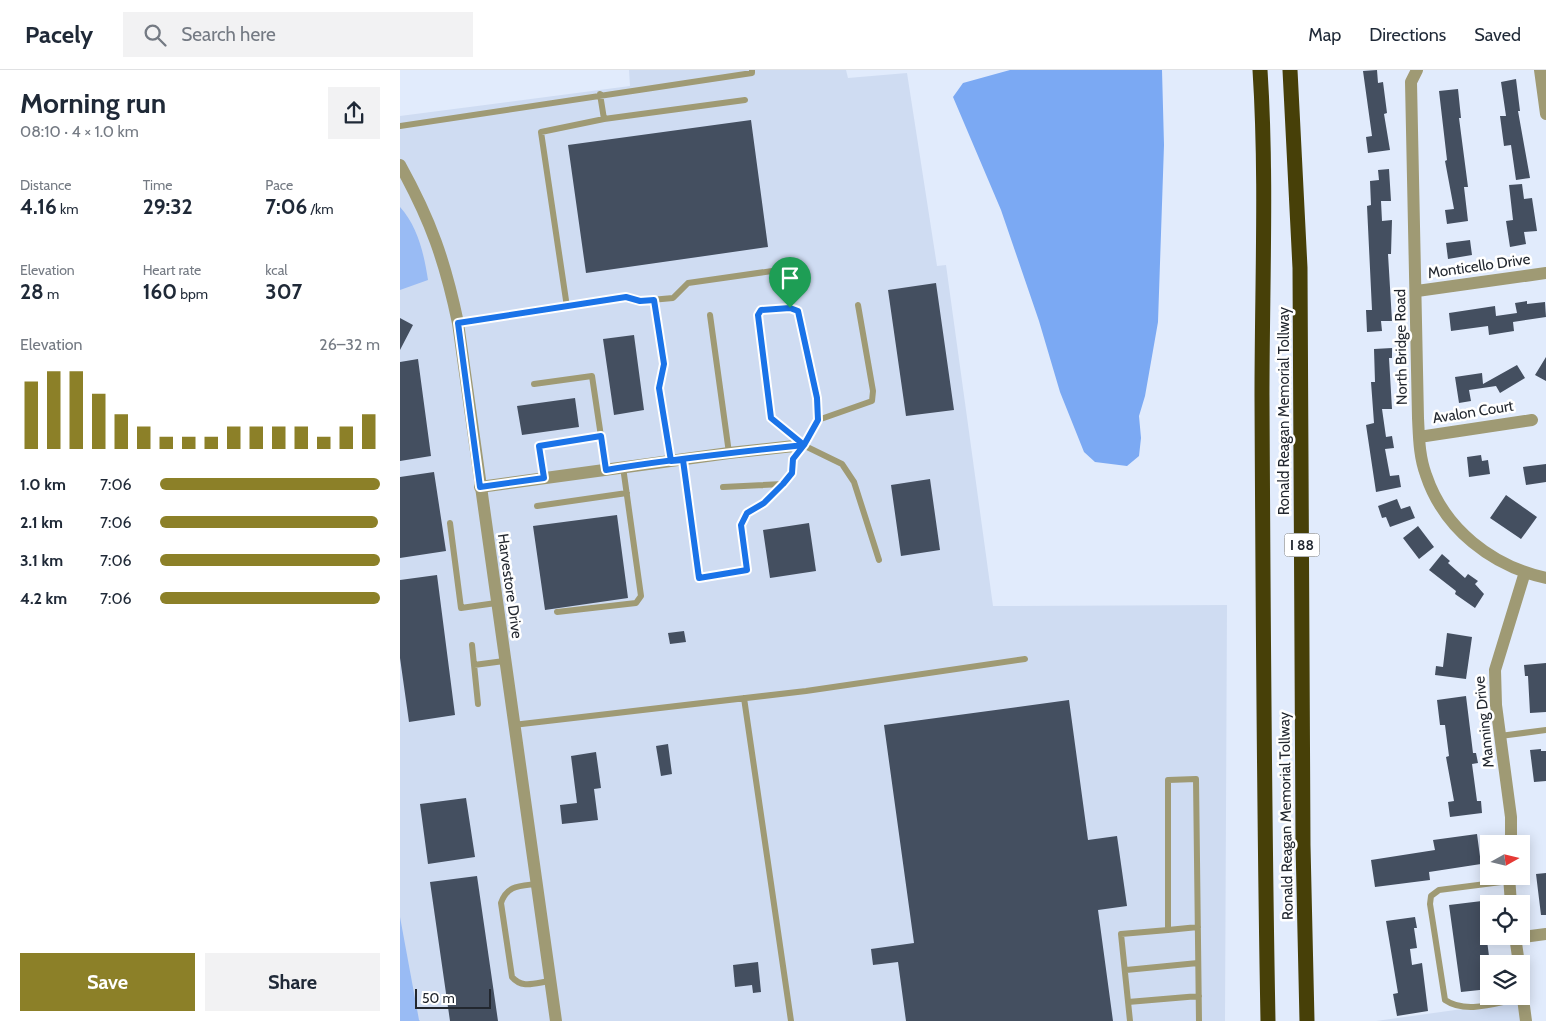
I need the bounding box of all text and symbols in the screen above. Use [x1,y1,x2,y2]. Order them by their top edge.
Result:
search box [123,12,473,57]
text: Pacely [25,20,93,49]
icon: search [141,21,169,49]
text: Search here [181,23,276,46]
text: Map [1308,24,1341,46]
text: Directions [1369,24,1446,46]
text: Saved [1474,24,1521,46]
text: Morning run [20,86,166,120]
button: share [328,87,380,139]
text: 08:10 · 4 × 1.0 km [20,122,139,141]
text: Distance [20,176,72,194]
text: Time [143,176,172,194]
text: Pace [265,176,293,194]
text: 4.16 [20,194,57,219]
text: 29:32 [143,194,193,219]
text: 7:06 [265,194,307,219]
text: km [57,200,79,218]
text: /km [307,200,334,218]
street label: Monticello Drive [1427,250,1532,282]
pin [769,257,811,308]
text: Elevation [20,261,75,279]
text: Heart rate [143,261,201,279]
text: kcal [265,261,288,279]
icon: arrive [776,264,804,292]
text: 28 [20,279,44,304]
text: 160 [143,279,177,304]
text: 307 [265,279,302,304]
text: m [44,285,59,303]
text: bpm [177,285,208,303]
street label: North Bridge Road [1391,289,1411,405]
street label: Ronald Reagan Memorial Tollway [1275,306,1293,515]
text: Elevation [20,335,83,354]
text: 26–32 m [319,335,380,354]
street label: Avalon Court [1431,397,1515,427]
text: 1.0 km [20,475,66,494]
text: 7:06 [100,475,132,494]
text: 2.1 km [20,513,63,532]
text: 7:06 [100,513,132,532]
street label: Harvestore Drive [494,532,526,640]
road number: I 88 [1284,534,1320,556]
text: 3.1 km [20,551,63,570]
text: 7:06 [100,551,132,570]
text: 4.2 km [20,589,67,608]
text: 7:06 [100,589,132,608]
street label: Manning Drive [1470,675,1498,769]
street label: Ronald Reagan Memorial Tollway [1275,711,1297,920]
north arrow [1480,835,1530,885]
map controls [1480,835,1530,1005]
button: locate [1480,895,1530,945]
button: Save [20,953,195,1011]
button: Share [205,953,380,1011]
button: layers [1480,955,1530,1005]
scale bar [415,986,491,1009]
text: 50 m [422,989,455,1007]

